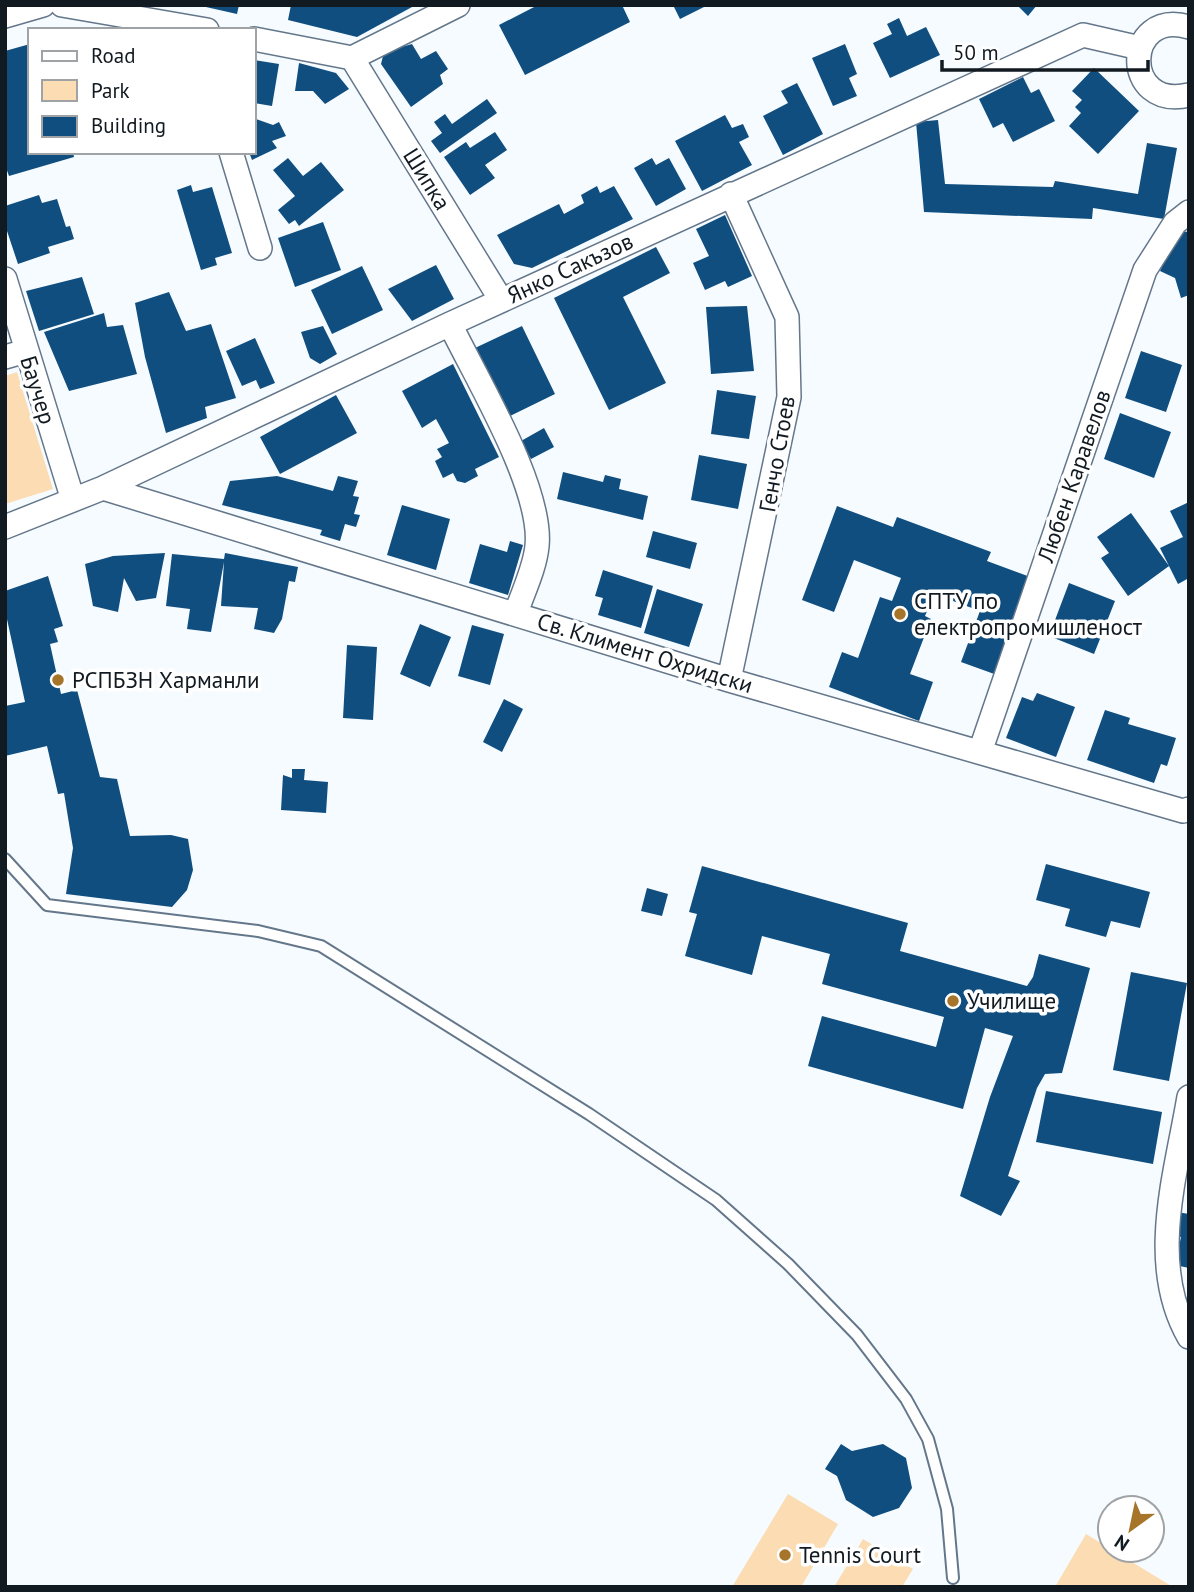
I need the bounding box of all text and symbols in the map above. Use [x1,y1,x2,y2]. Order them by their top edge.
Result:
legend [28,28,256,154]
scale bar [942,28,1148,72]
text: 50 m [953,39,999,66]
text: Road [91,42,135,69]
text: Park [91,77,130,104]
text: Building [91,112,166,139]
street label: Шипка [397,142,458,215]
street label: Янко Сакъзов [502,226,637,309]
street label: Баучер [14,352,63,428]
street label: Любен Каравелов [1030,386,1117,567]
street label: Генчо Стоев [752,394,801,514]
place label: СПТУ по електропромишленост [914,586,1143,641]
street label: Св. Климент Охридски [534,606,756,699]
marker: СПТУ по електропромишленост [892,606,908,622]
place label: РСПБЗН Харманли [72,665,260,694]
marker: РСПБЗН Харманли [50,672,66,688]
place label: Училище [967,986,1056,1015]
marker: Училище [945,993,961,1009]
north arrow [1096,1494,1166,1564]
text: N [1110,1530,1134,1557]
place label: Tennis Court [799,1540,921,1569]
marker: Tennis Court [777,1547,793,1563]

